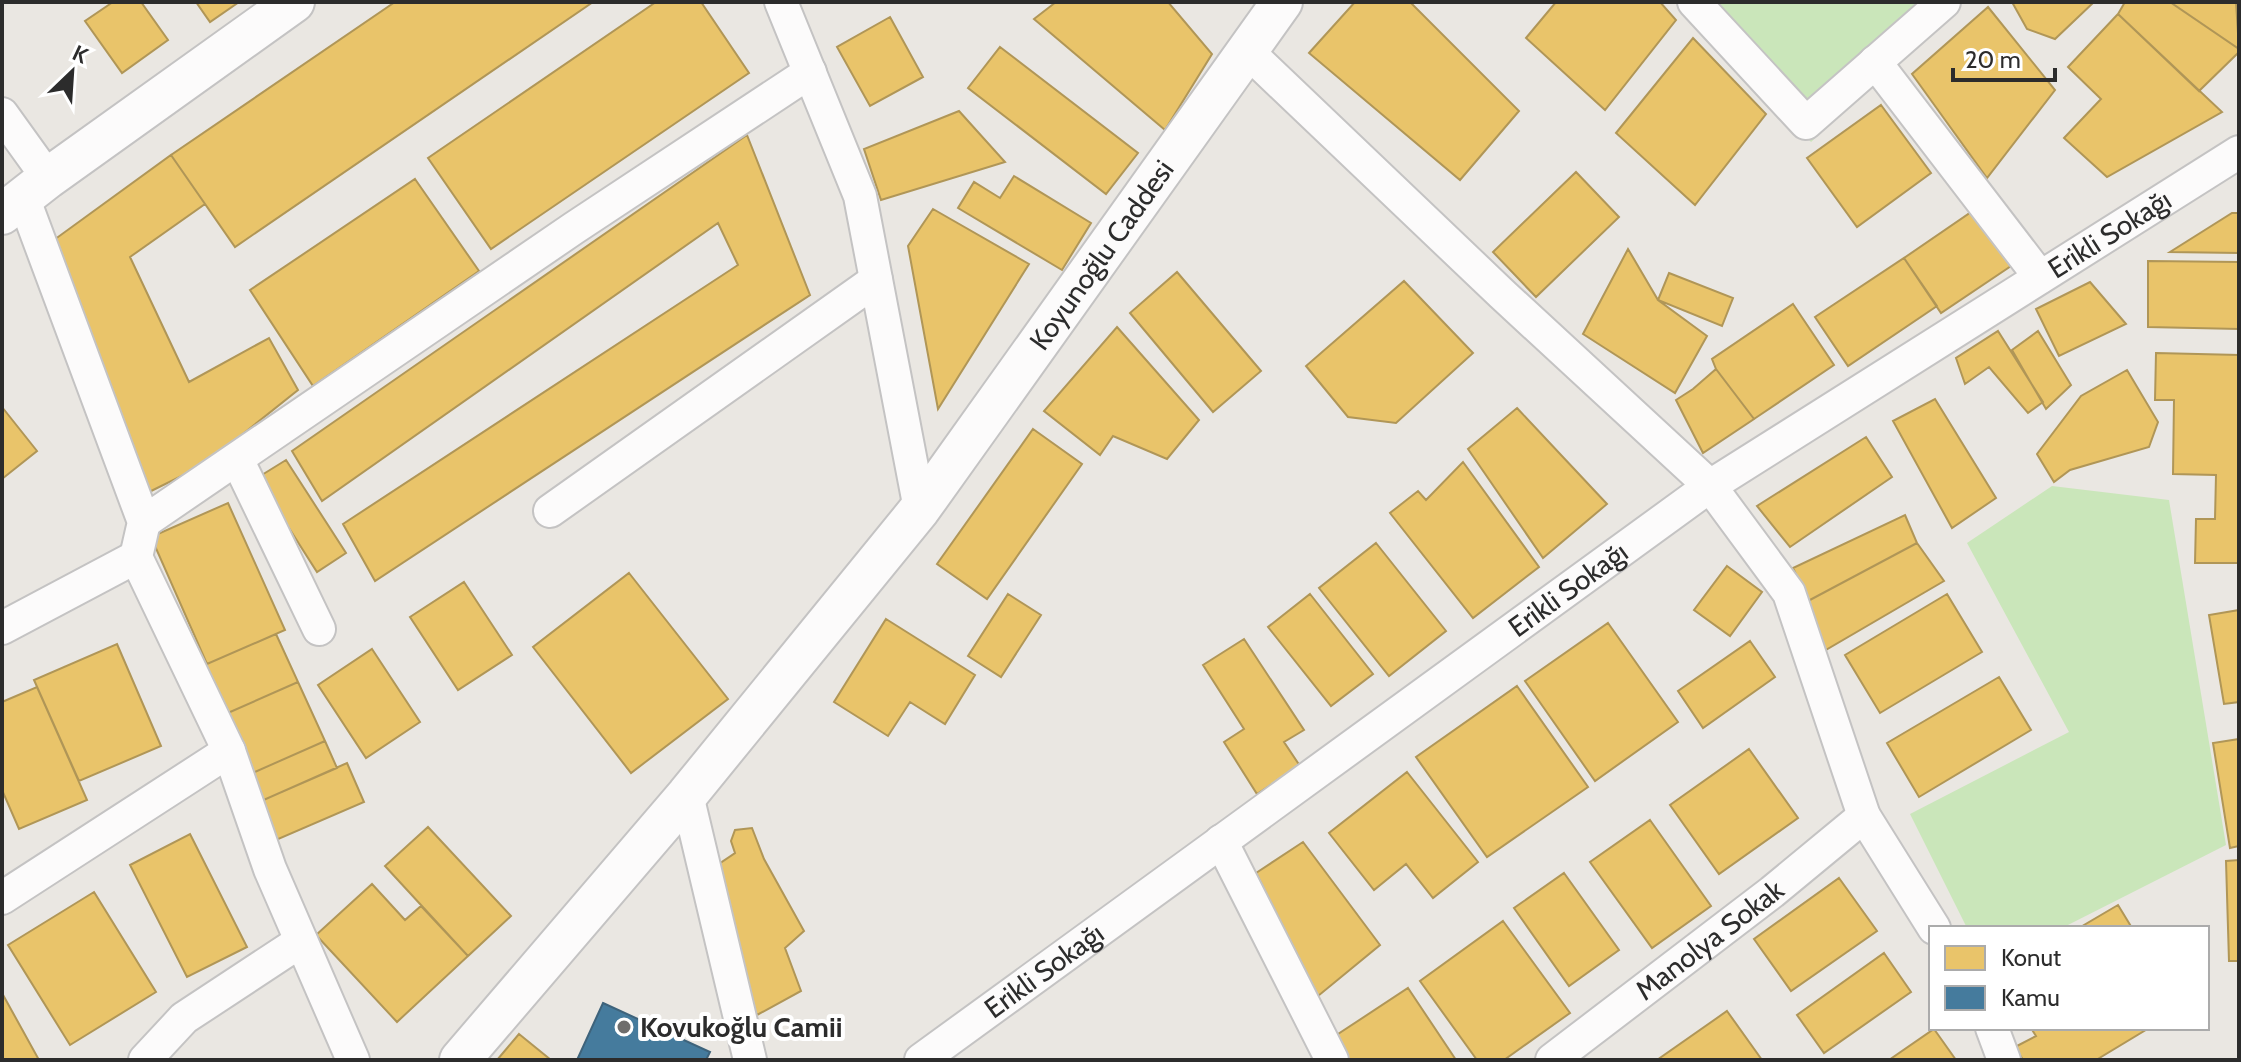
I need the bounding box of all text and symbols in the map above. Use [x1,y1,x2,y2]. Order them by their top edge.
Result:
north arrow [32,32,112,112]
scale bar [1953,32,2055,82]
text: K [68,39,92,70]
text: 20 m [1965,45,2021,74]
street label: Koyunoğlu Caddesi [1022,153,1181,356]
street label: Erikli Sokağı [2042,182,2177,285]
street label: Erikli Sokağı [1502,535,1634,644]
street label: Manolya Sokak [1629,872,1791,1007]
street label: Erikli Sokağı [978,916,1110,1025]
legend [1929,926,2209,1030]
text: Konut [2001,943,2061,972]
text: Kamu [2001,983,2060,1012]
place label: Kovukoğlu Camii [640,1010,842,1044]
marker: Kovukoğlu Camii [615,1018,633,1036]

